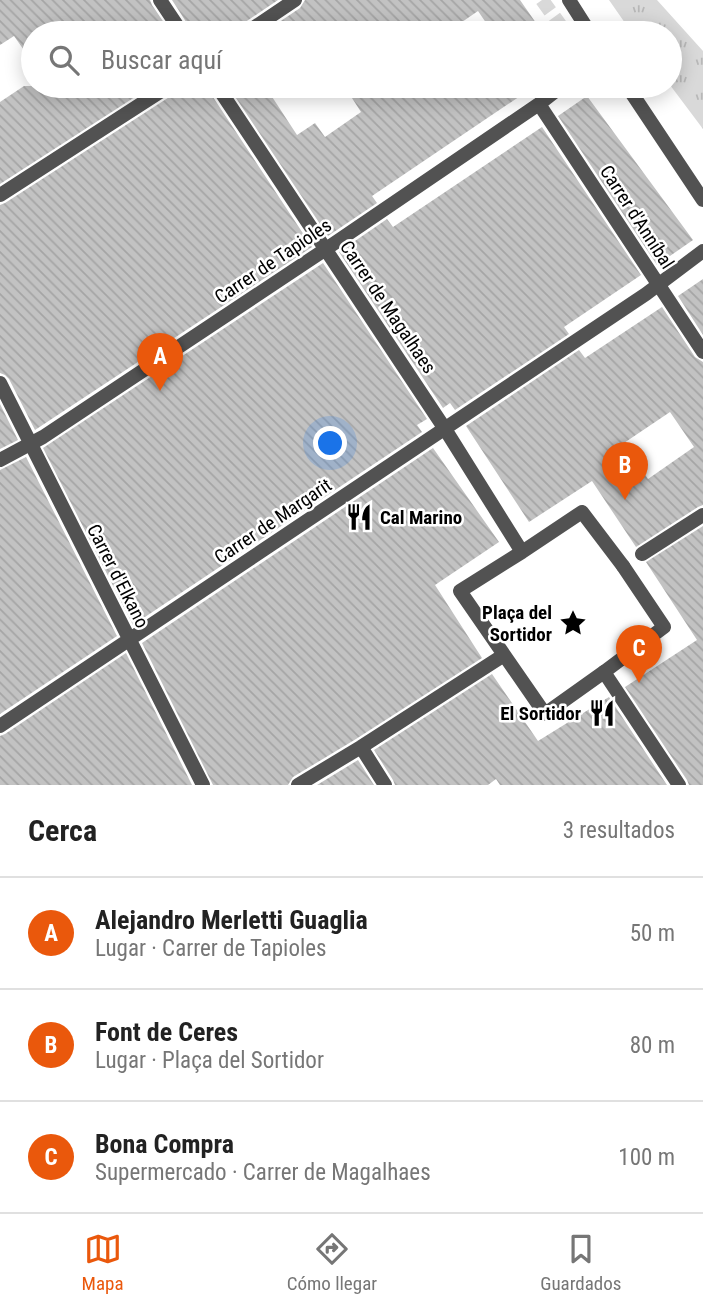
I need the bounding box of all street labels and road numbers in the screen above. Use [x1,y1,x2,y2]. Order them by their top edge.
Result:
street label: Carrer d'Anníbal [595,161,679,273]
street label: Carrer de Tapioles [210,213,336,309]
street label: Carrer de Magalhaes [335,236,441,378]
street label: Carrer de Margarit [210,473,336,569]
street label: Carrer d'Elkano [82,520,154,632]

